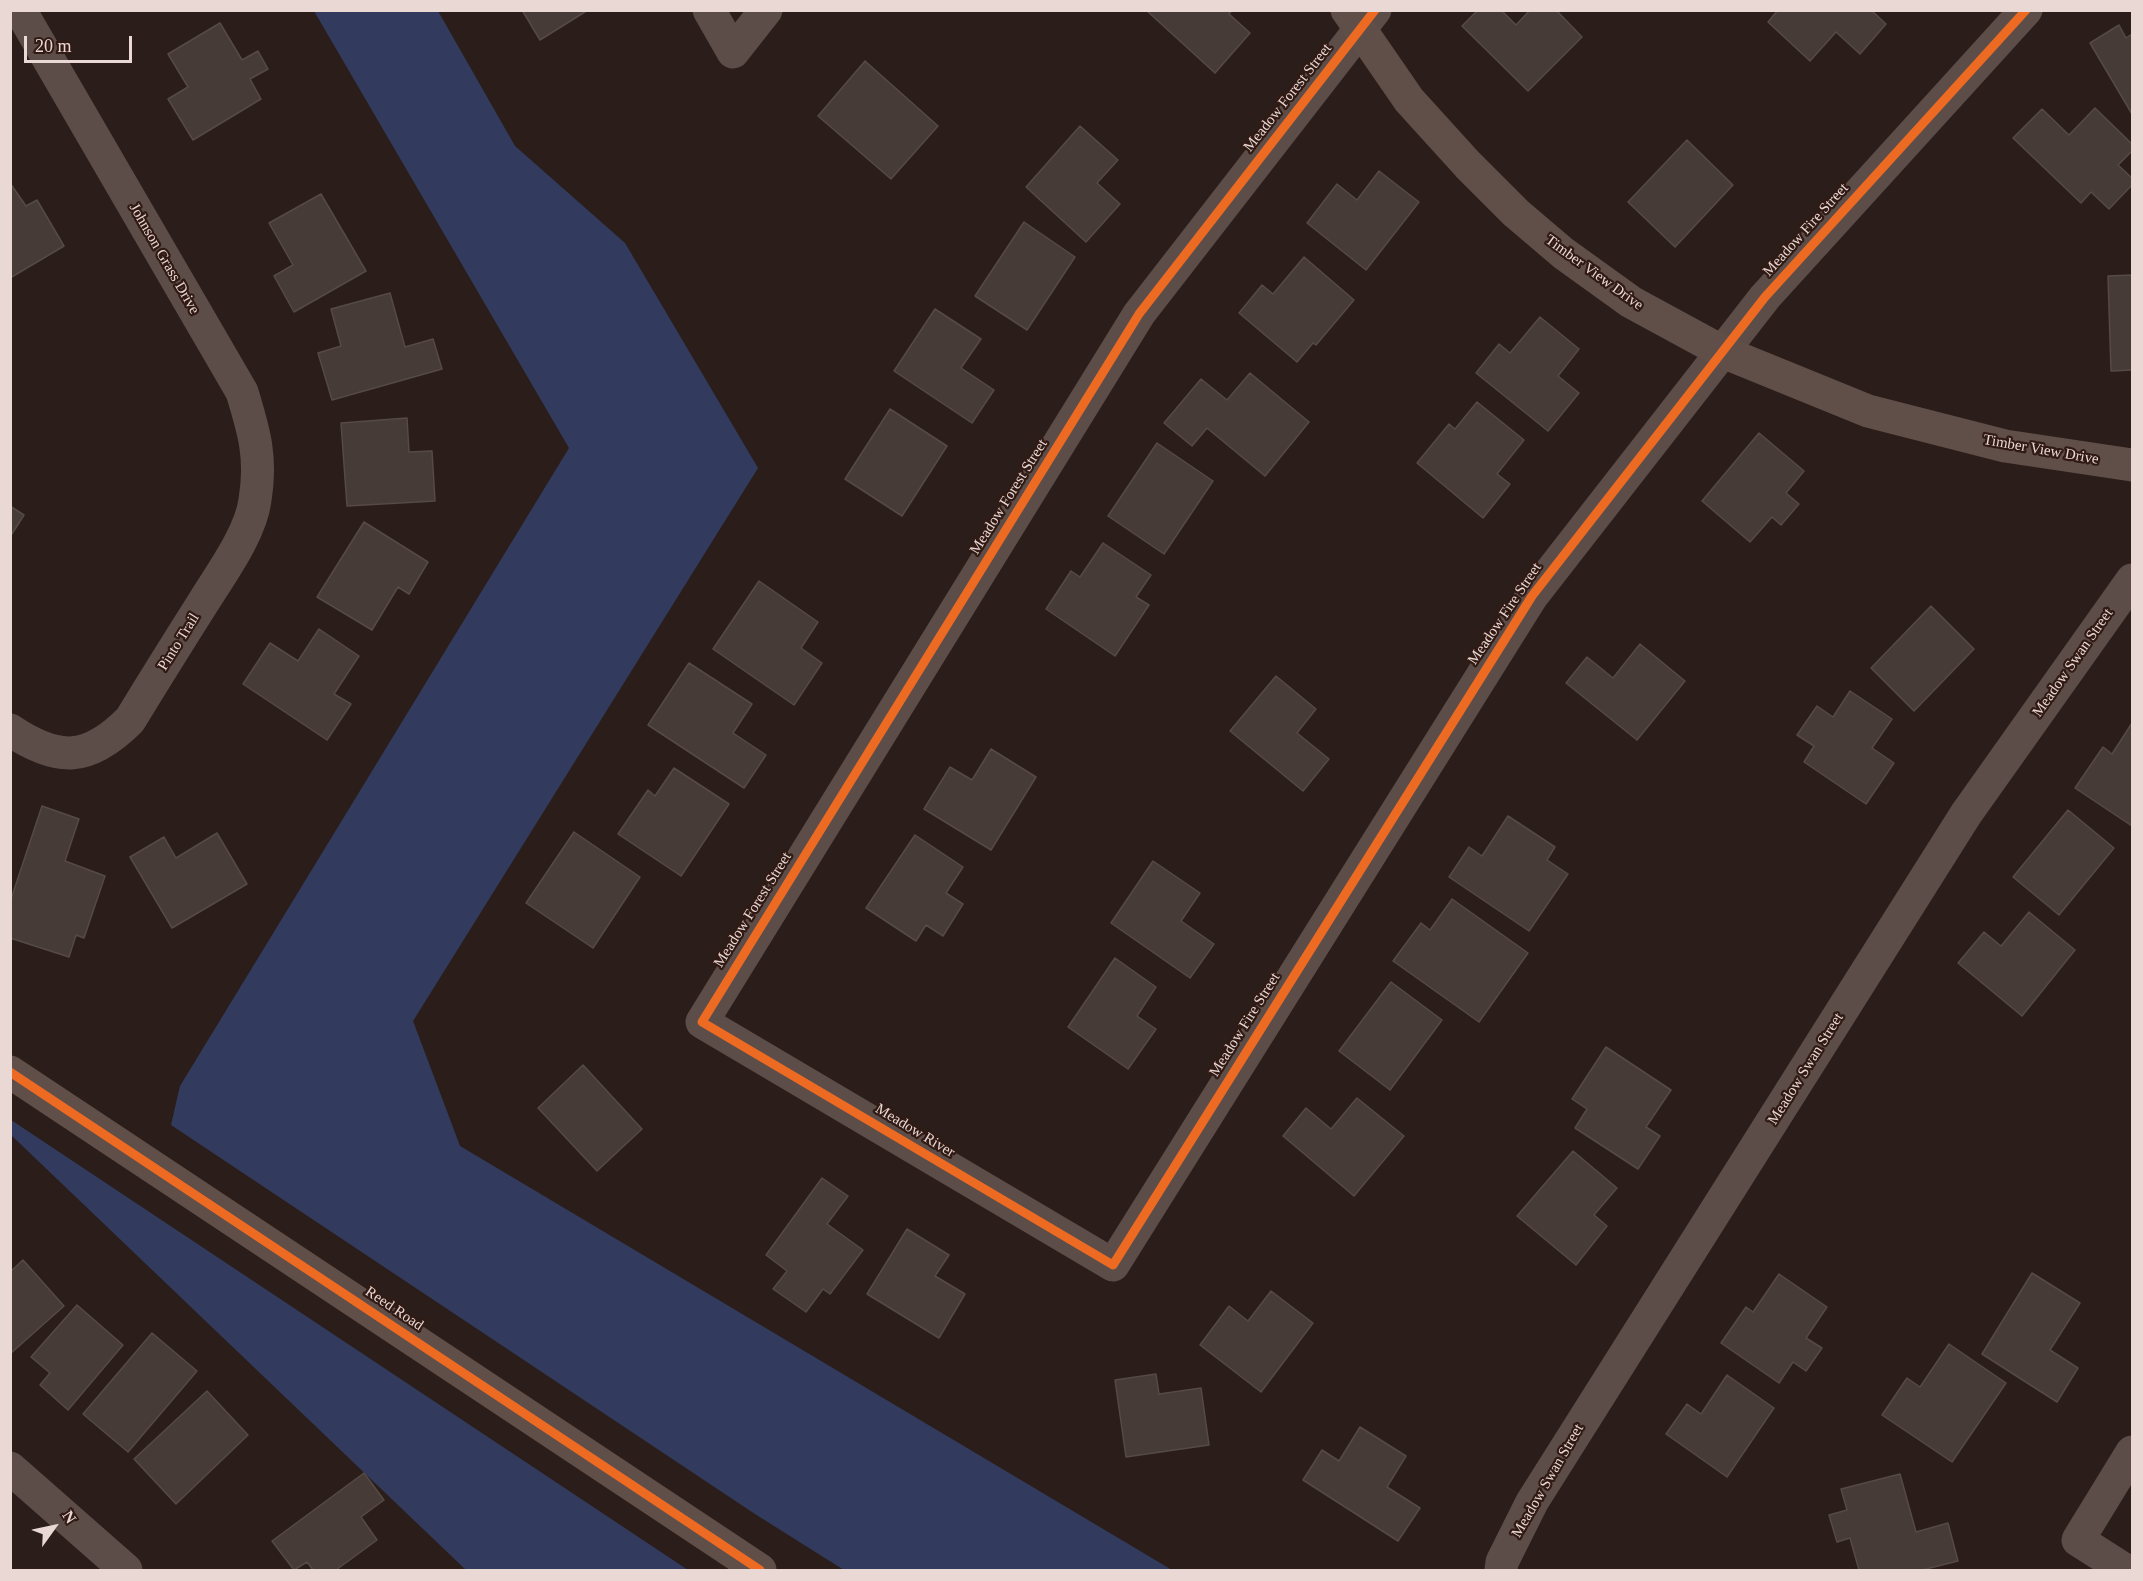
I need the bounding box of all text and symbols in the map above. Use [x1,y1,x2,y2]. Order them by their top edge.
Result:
scale bar [27,24,135,62]
text: 20 m [35,36,72,56]
street label: Meadow Forest Street [1240,40,1336,156]
street label: Meadow Fire Street [1759,180,1853,280]
street label: Johnson Grass Drive [125,200,203,318]
street label: Timber View Drive [1541,231,1647,315]
street label: Timber View Drive [1982,431,2100,469]
street label: Meadow Forest Street [966,436,1052,558]
street label: Meadow Fire Street [1464,560,1546,668]
street label: Meadow Swan Street [2029,605,2117,721]
street label: Pinto Trail [154,610,204,674]
street label: Meadow Forest Street [710,849,796,971]
street label: Meadow Fire Street [1206,970,1284,1080]
street label: Meadow Swan Street [1764,1010,1848,1128]
street label: Meadow River [872,1100,958,1162]
street label: Reed Road [362,1283,426,1335]
street label: Meadow Swan Street [1508,1421,1588,1541]
north arrow [24,1497,84,1557]
text: N [59,1507,80,1526]

